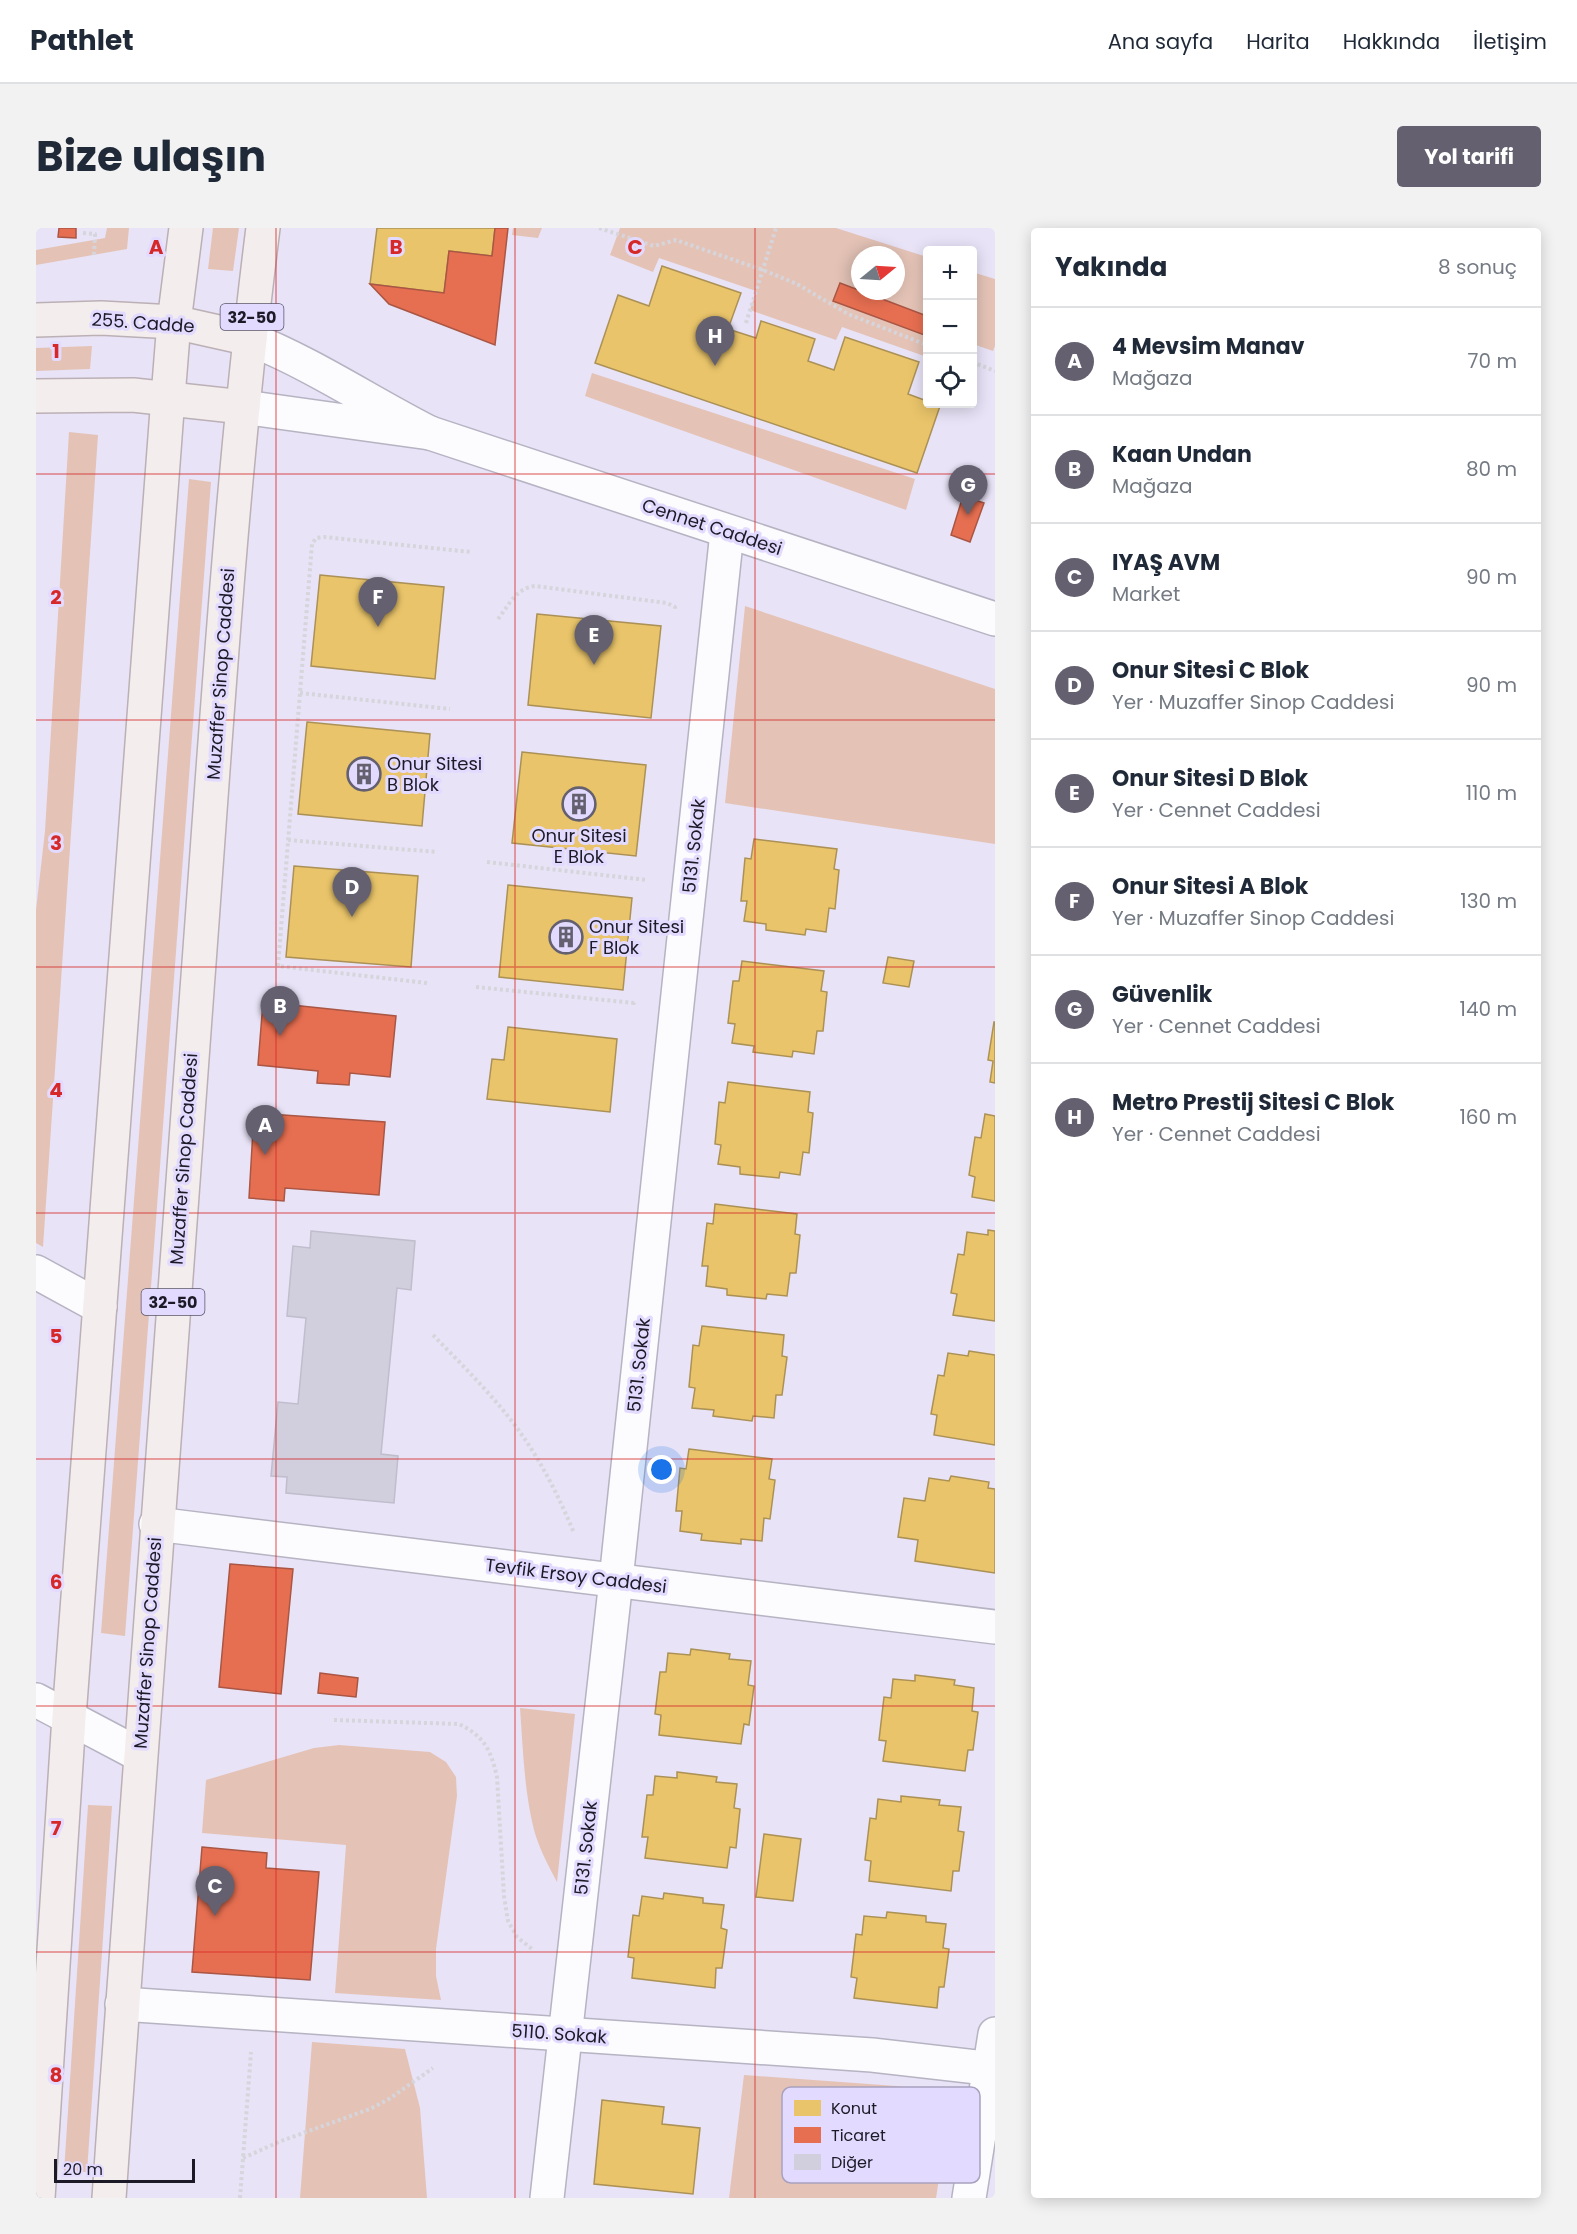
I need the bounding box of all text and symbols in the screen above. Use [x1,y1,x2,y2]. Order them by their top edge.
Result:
text: Pathlet [30,21,134,60]
text: Ana sayfa [1108,27,1213,56]
text: Harita [1246,27,1310,56]
text: Hakkında [1343,27,1440,56]
text: İletişim [1473,27,1547,56]
button: Yol tarifi [1397,126,1541,187]
text: Bize ulaşın [36,127,266,186]
text: A [149,233,164,261]
text: B [389,233,403,261]
text: C [627,233,643,261]
north arrow [851,246,905,300]
map controls [923,246,977,408]
button: + [923,246,977,300]
text: Yakında [1055,249,1167,285]
text: 8 sonuç [1438,253,1517,281]
button: − [923,300,977,354]
road number: 32-50 [220,304,284,330]
street label: 255. Cadde [91,306,195,339]
pin: H [696,316,734,366]
text: 4 Mevsim Manav [1112,331,1304,362]
text: 1 [52,337,60,365]
text: A [1067,347,1082,375]
text: 70 m [1468,347,1517,375]
button: locate [923,354,977,408]
text: Mağaza [1112,364,1192,392]
text: Kaan Undan [1112,439,1252,470]
text: B [1068,455,1081,483]
text: 80 m [1466,455,1517,483]
pin: G [948,466,988,515]
text: Mağaza [1112,472,1192,500]
street label: Cennet Caddesi [639,492,785,561]
text: IYAŞ AVM [1112,547,1220,578]
text: C [1067,563,1082,591]
text: 90 m [1466,563,1517,591]
street label: Muzaffer Sinop Caddesi [201,567,240,781]
pin: F [358,578,398,627]
text: Market [1112,580,1180,608]
text: 2 [50,583,62,611]
pin: E [574,616,614,665]
text: Onur Sitesi C Blok [1112,655,1309,686]
text: D [1067,671,1082,699]
text: 90 m [1466,671,1517,699]
text: Yer · Muzaffer Sinop Caddesi [1112,688,1394,716]
place label: Onur Sitesi B Blok [387,751,482,797]
building icon: Onur Sitesi B Blok [346,756,382,792]
text: Onur Sitesi D Blok [1112,763,1308,794]
text: E [1069,779,1080,807]
text: 110 m [1466,779,1517,807]
building icon: Onur Sitesi E Blok [561,786,597,822]
text: Yer · Cennet Caddesi [1112,796,1321,824]
street label: 5131. Sokak [676,797,711,894]
place label: Onur Sitesi E Blok [531,823,627,869]
text: 3 [50,829,62,857]
pin: D [332,868,372,917]
text: Onur Sitesi A Blok [1112,871,1308,902]
text: F [1069,887,1080,915]
text: 130 m [1460,887,1517,915]
text: Yer · Muzaffer Sinop Caddesi [1112,904,1394,932]
place label: Onur Sitesi F Blok [589,914,684,960]
building icon: Onur Sitesi F Blok [548,919,584,955]
text: Güvenlik [1112,979,1212,1010]
pin: B [260,986,300,1036]
text: G [1067,995,1082,1023]
text: 140 m [1460,995,1517,1023]
text: Yer · Cennet Caddesi [1112,1012,1321,1040]
street label: Muzaffer Sinop Caddesi [164,1052,203,1266]
text: 4 [49,1076,63,1104]
text: Metro Prestij Sitesi C Blok [1112,1087,1394,1118]
text: H [1067,1103,1082,1131]
text: 160 m [1459,1103,1517,1131]
pin: A [246,1106,284,1155]
text: Yer · Cennet Caddesi [1112,1120,1321,1148]
road number: 32-50 [142,1289,204,1315]
street label: 5131. Sokak [621,1316,656,1413]
text: 5 [50,1322,63,1350]
your location [647,1455,676,1484]
street label: Muzaffer Sinop Caddesi [128,1536,167,1750]
street label: Tevfik Ersoy Caddesi [484,1552,668,1599]
text: 6 [50,1568,62,1596]
street label: 5131. Sokak [568,1799,603,1896]
text: 7 [51,1814,62,1842]
pin: C [196,1866,234,1916]
street label: 5110. Sokak [511,2018,608,2049]
text: 8 [50,2061,62,2089]
legend [782,2087,980,2183]
text: Konut [831,2097,877,2120]
text: Ticaret [831,2124,886,2147]
text: Diğer [831,2151,873,2174]
scale bar [54,2156,195,2184]
text: 20 m [63,2158,103,2181]

